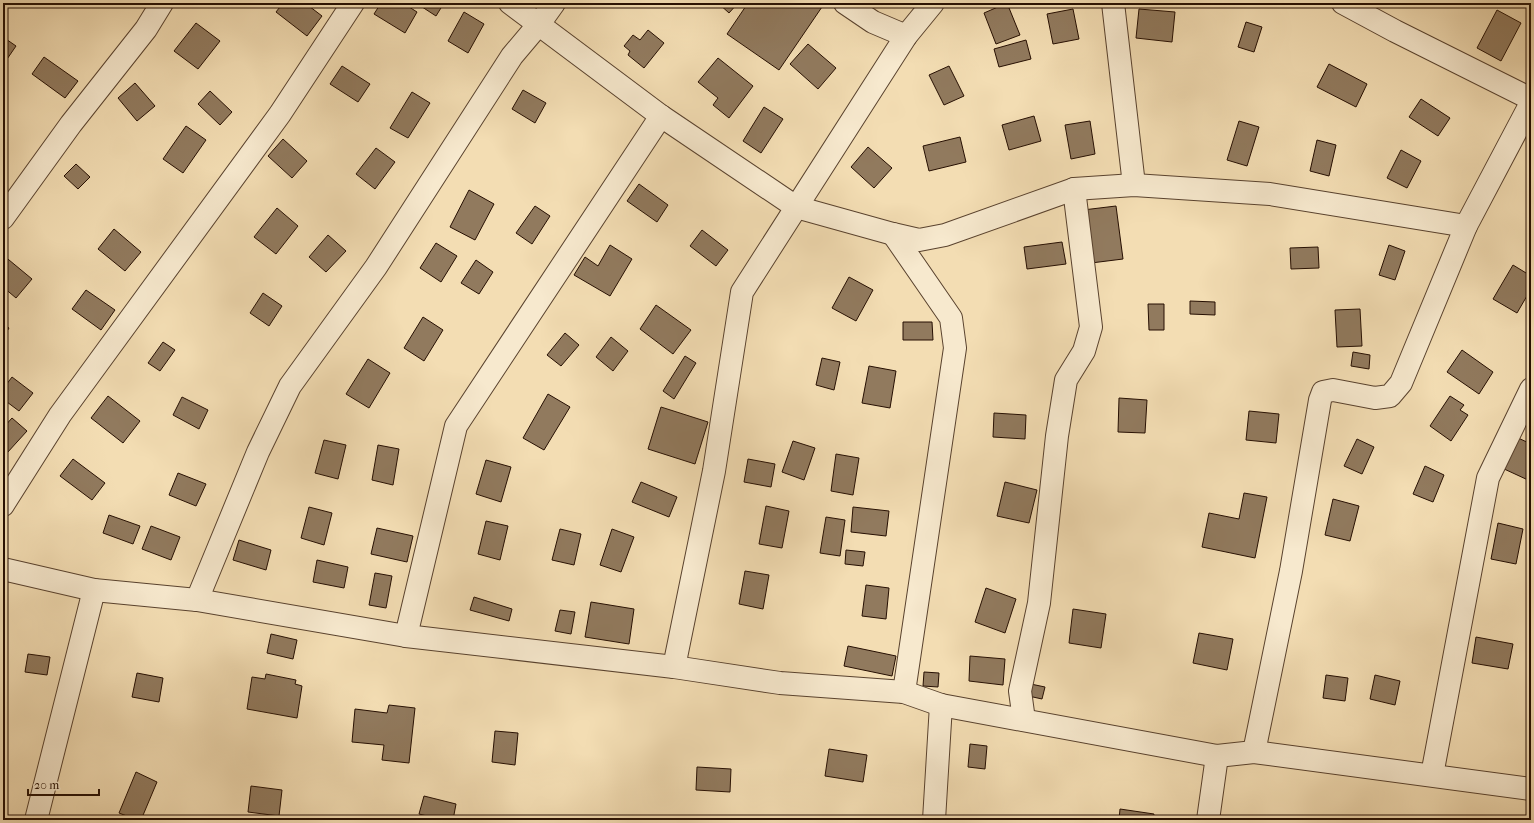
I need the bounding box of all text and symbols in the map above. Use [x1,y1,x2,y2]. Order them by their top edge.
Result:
scale bar [28,771,99,797]
text: 20 m [34,778,59,792]

